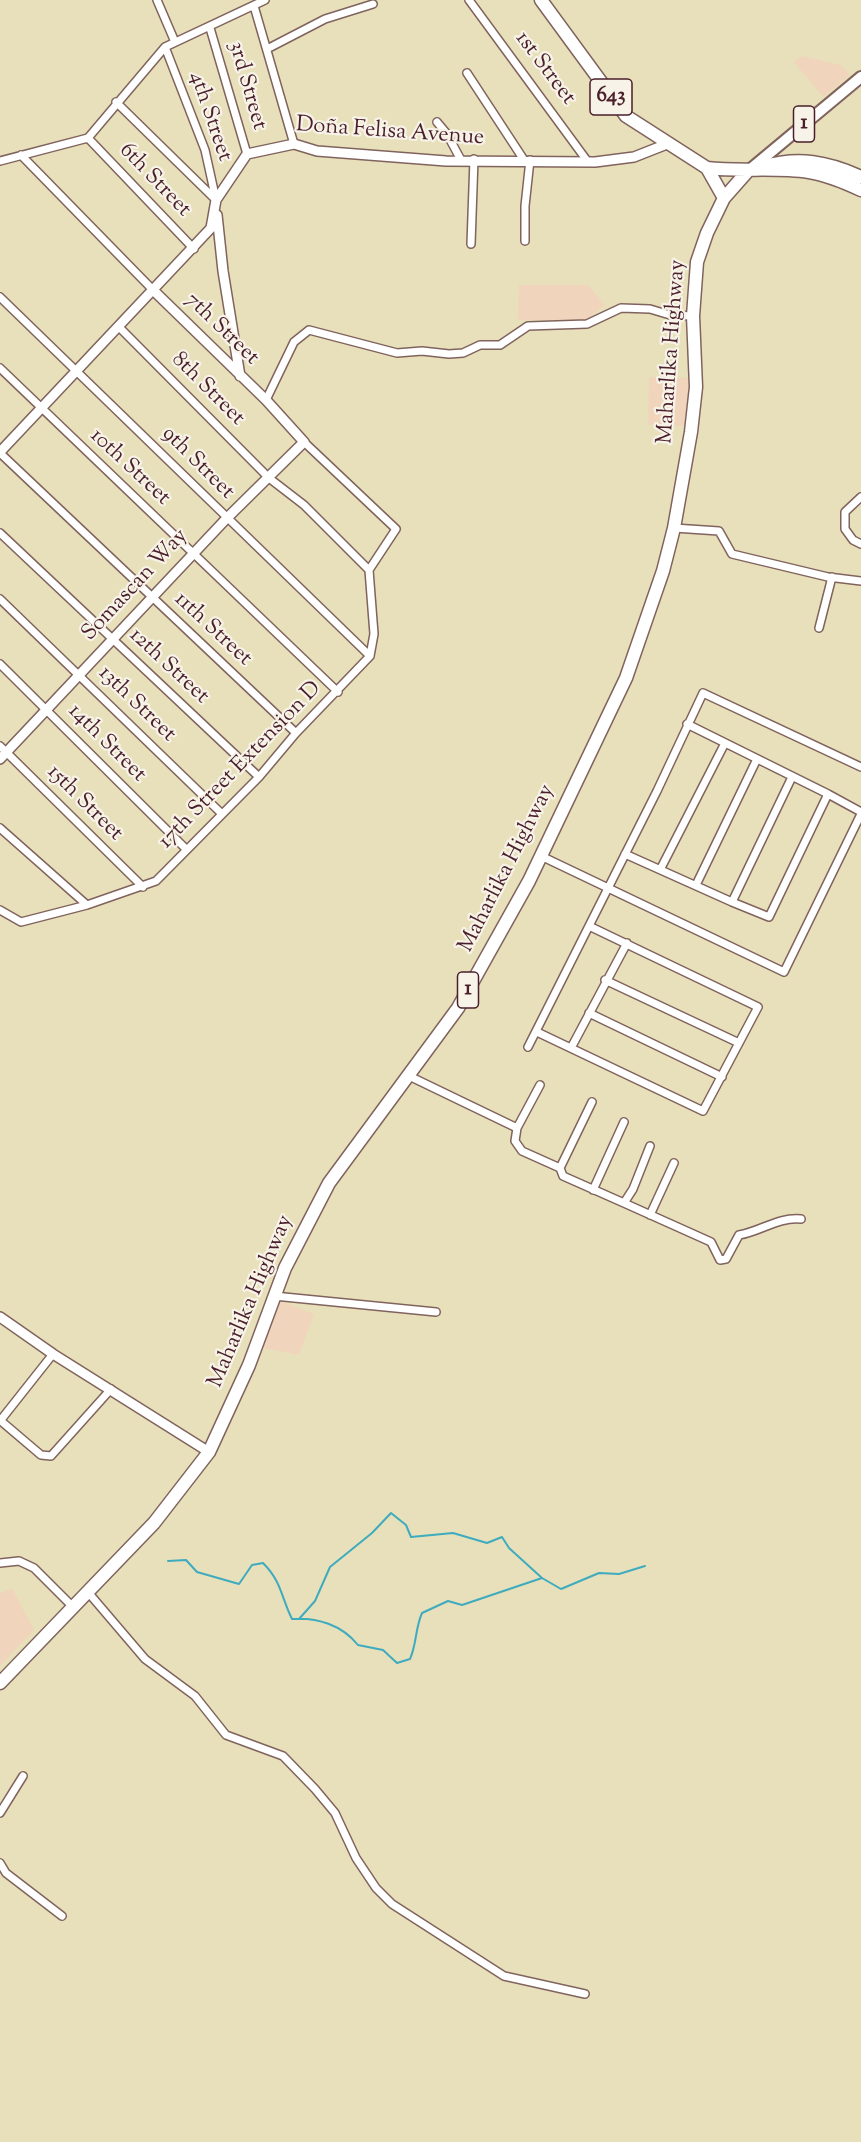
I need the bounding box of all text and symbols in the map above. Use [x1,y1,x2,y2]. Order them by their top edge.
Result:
street label: 1st Street [508,27,580,111]
street label: 3rd Street [221,39,271,133]
street label: 4th Street [181,69,237,165]
road number: 643 [590,79,632,115]
road number: 1 [794,106,814,142]
street label: Doña Felisa Avenue [295,113,485,153]
street label: 6th Street [112,138,196,224]
street label: Maharlika Highway [653,259,693,445]
street label: 7th Street [178,288,264,372]
street label: 8th Street [165,348,249,432]
street label: 9th Street [155,422,239,506]
street label: 10th Street [83,424,175,512]
street label: Somascan Way [77,524,195,648]
street label: 11th Street [168,587,256,673]
street label: 12th Street [123,623,213,711]
street label: 13th Street [92,661,180,749]
street label: 17th Street Extension D [154,677,328,855]
street label: 14th Street [61,699,151,789]
street label: 15th Street [40,760,128,848]
street label: Maharlika Highway [454,781,562,957]
road number: 1 [458,972,478,1008]
street label: Maharlika Highway [204,1212,300,1392]

